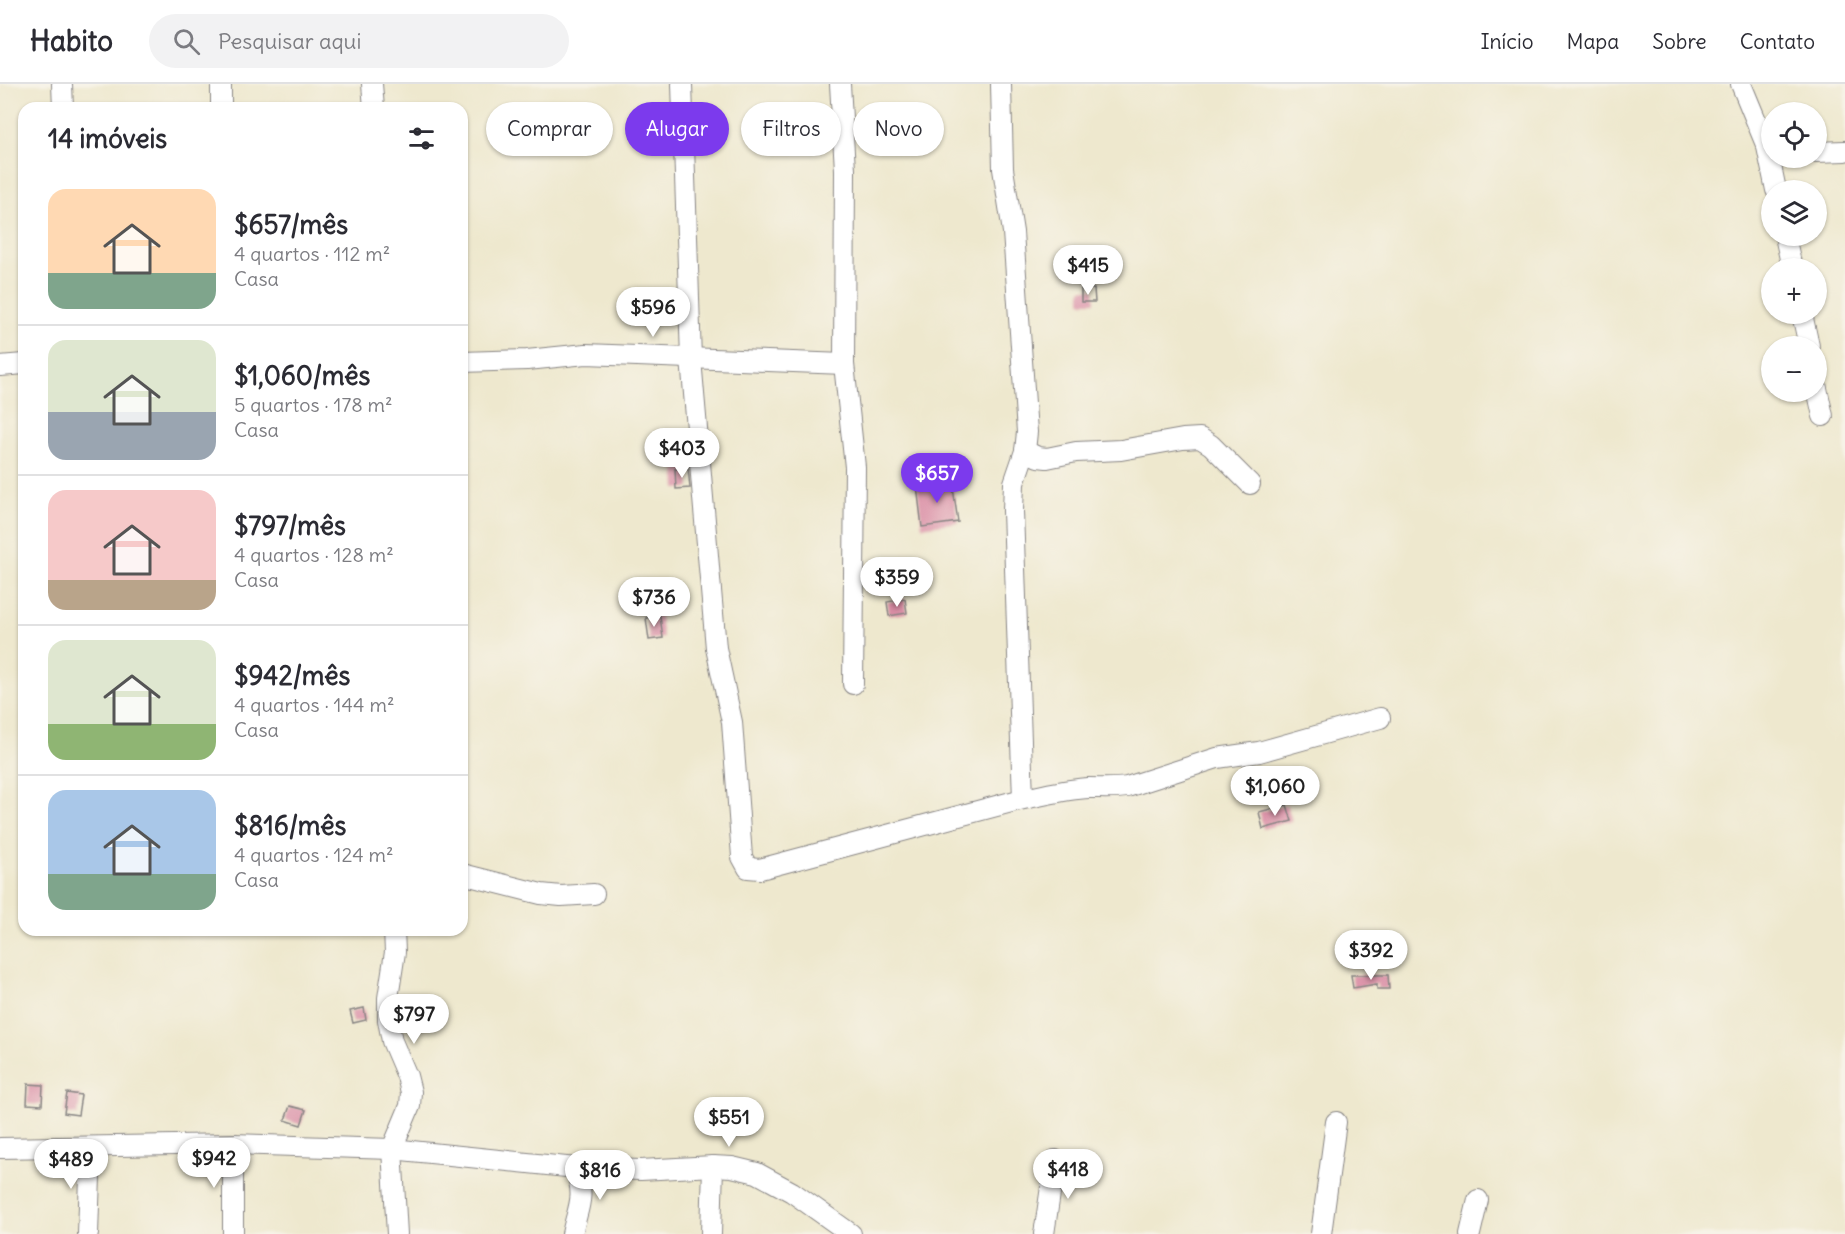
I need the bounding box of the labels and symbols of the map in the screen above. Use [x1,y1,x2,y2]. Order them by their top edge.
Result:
pin: $415 [1052,245,1124,296]
pin: $596 [617,287,689,338]
pin: $403 [646,428,718,479]
pin: $657 [901,453,973,504]
pin: $359 [861,557,933,608]
pin: $736 [618,577,690,628]
pin: $1,060 [1226,766,1324,817]
pin: $392 [1335,930,1407,981]
pin: $797 [378,994,450,1045]
pin: $551 [693,1097,765,1148]
pin: $942 [178,1138,250,1189]
pin: $489 [35,1139,107,1190]
pin: $418 [1032,1149,1104,1200]
pin: $816 [564,1150,636,1201]

